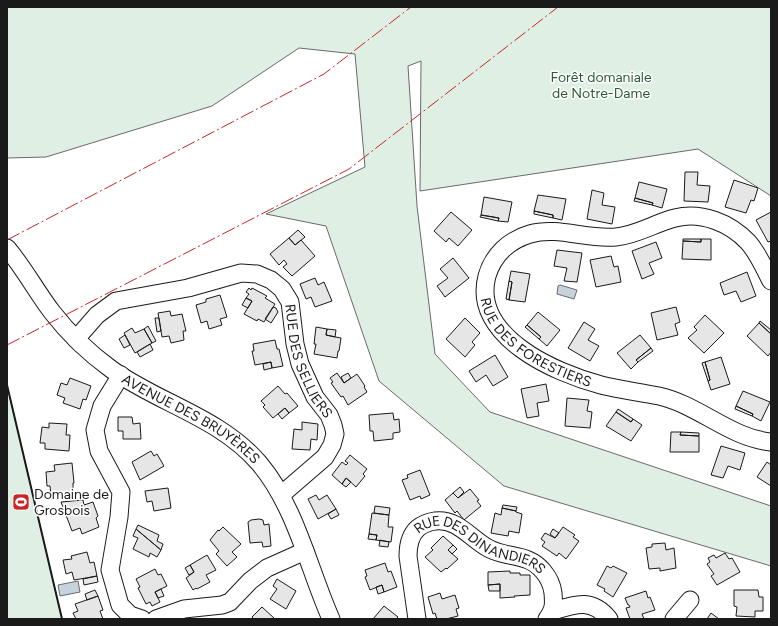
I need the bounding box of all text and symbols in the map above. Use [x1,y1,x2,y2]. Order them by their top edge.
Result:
park label: Forêt domaniale de Notre-Dame [550,69,652,102]
street label: RUE DES FORESTIERS [476,296,594,391]
street label: RUE DES SELLIERS [281,303,336,422]
street label: AVENUE DES BRUYÈRES [119,371,263,467]
place label: Domaine de Grosbois [34,486,109,519]
sports icon: Domaine de Grosbois [11,492,31,512]
street label: RUE DES DINANDIERS [411,512,549,578]

